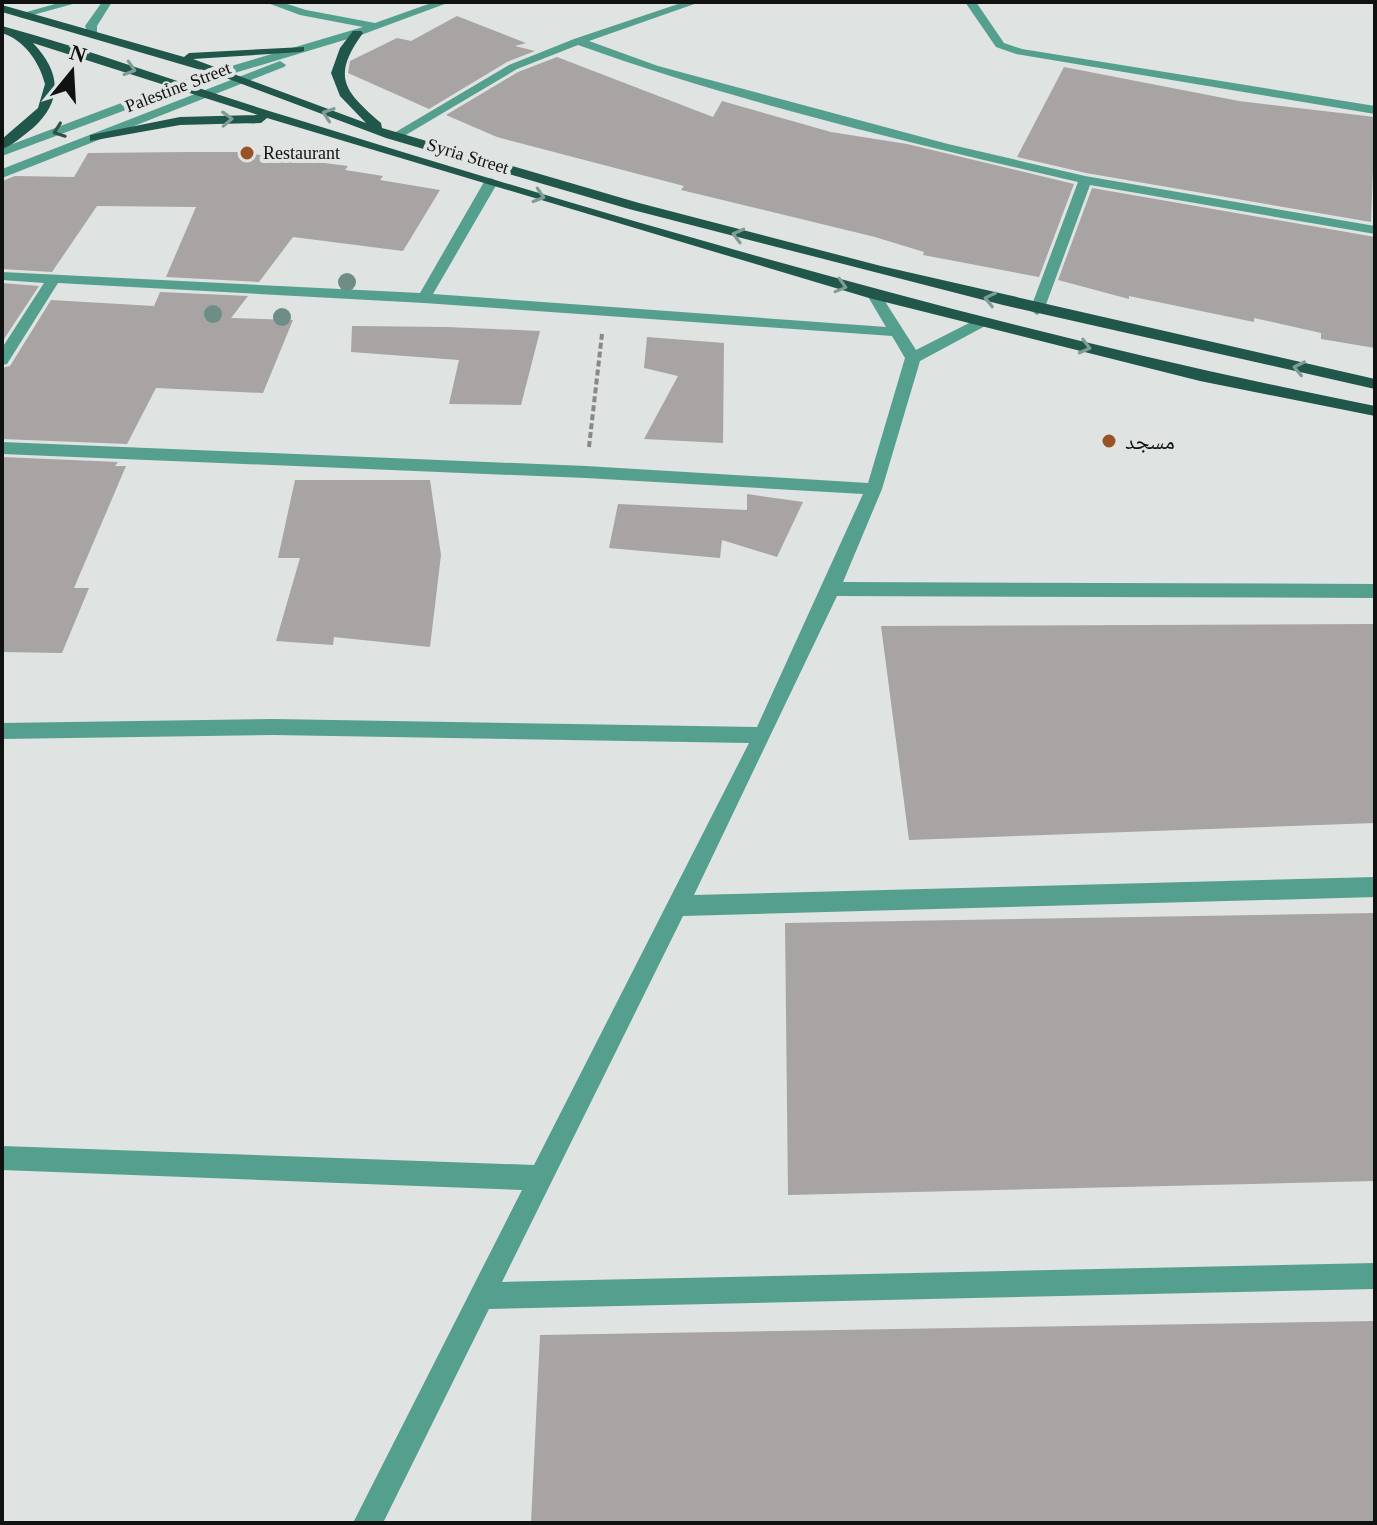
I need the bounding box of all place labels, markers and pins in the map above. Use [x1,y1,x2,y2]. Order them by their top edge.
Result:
place label: Restaurant [263,143,340,163]
marker: Restaurant [238,144,256,162]
place label: مسجد [1125,429,1175,454]
marker: مسجد [1100,432,1118,450]

